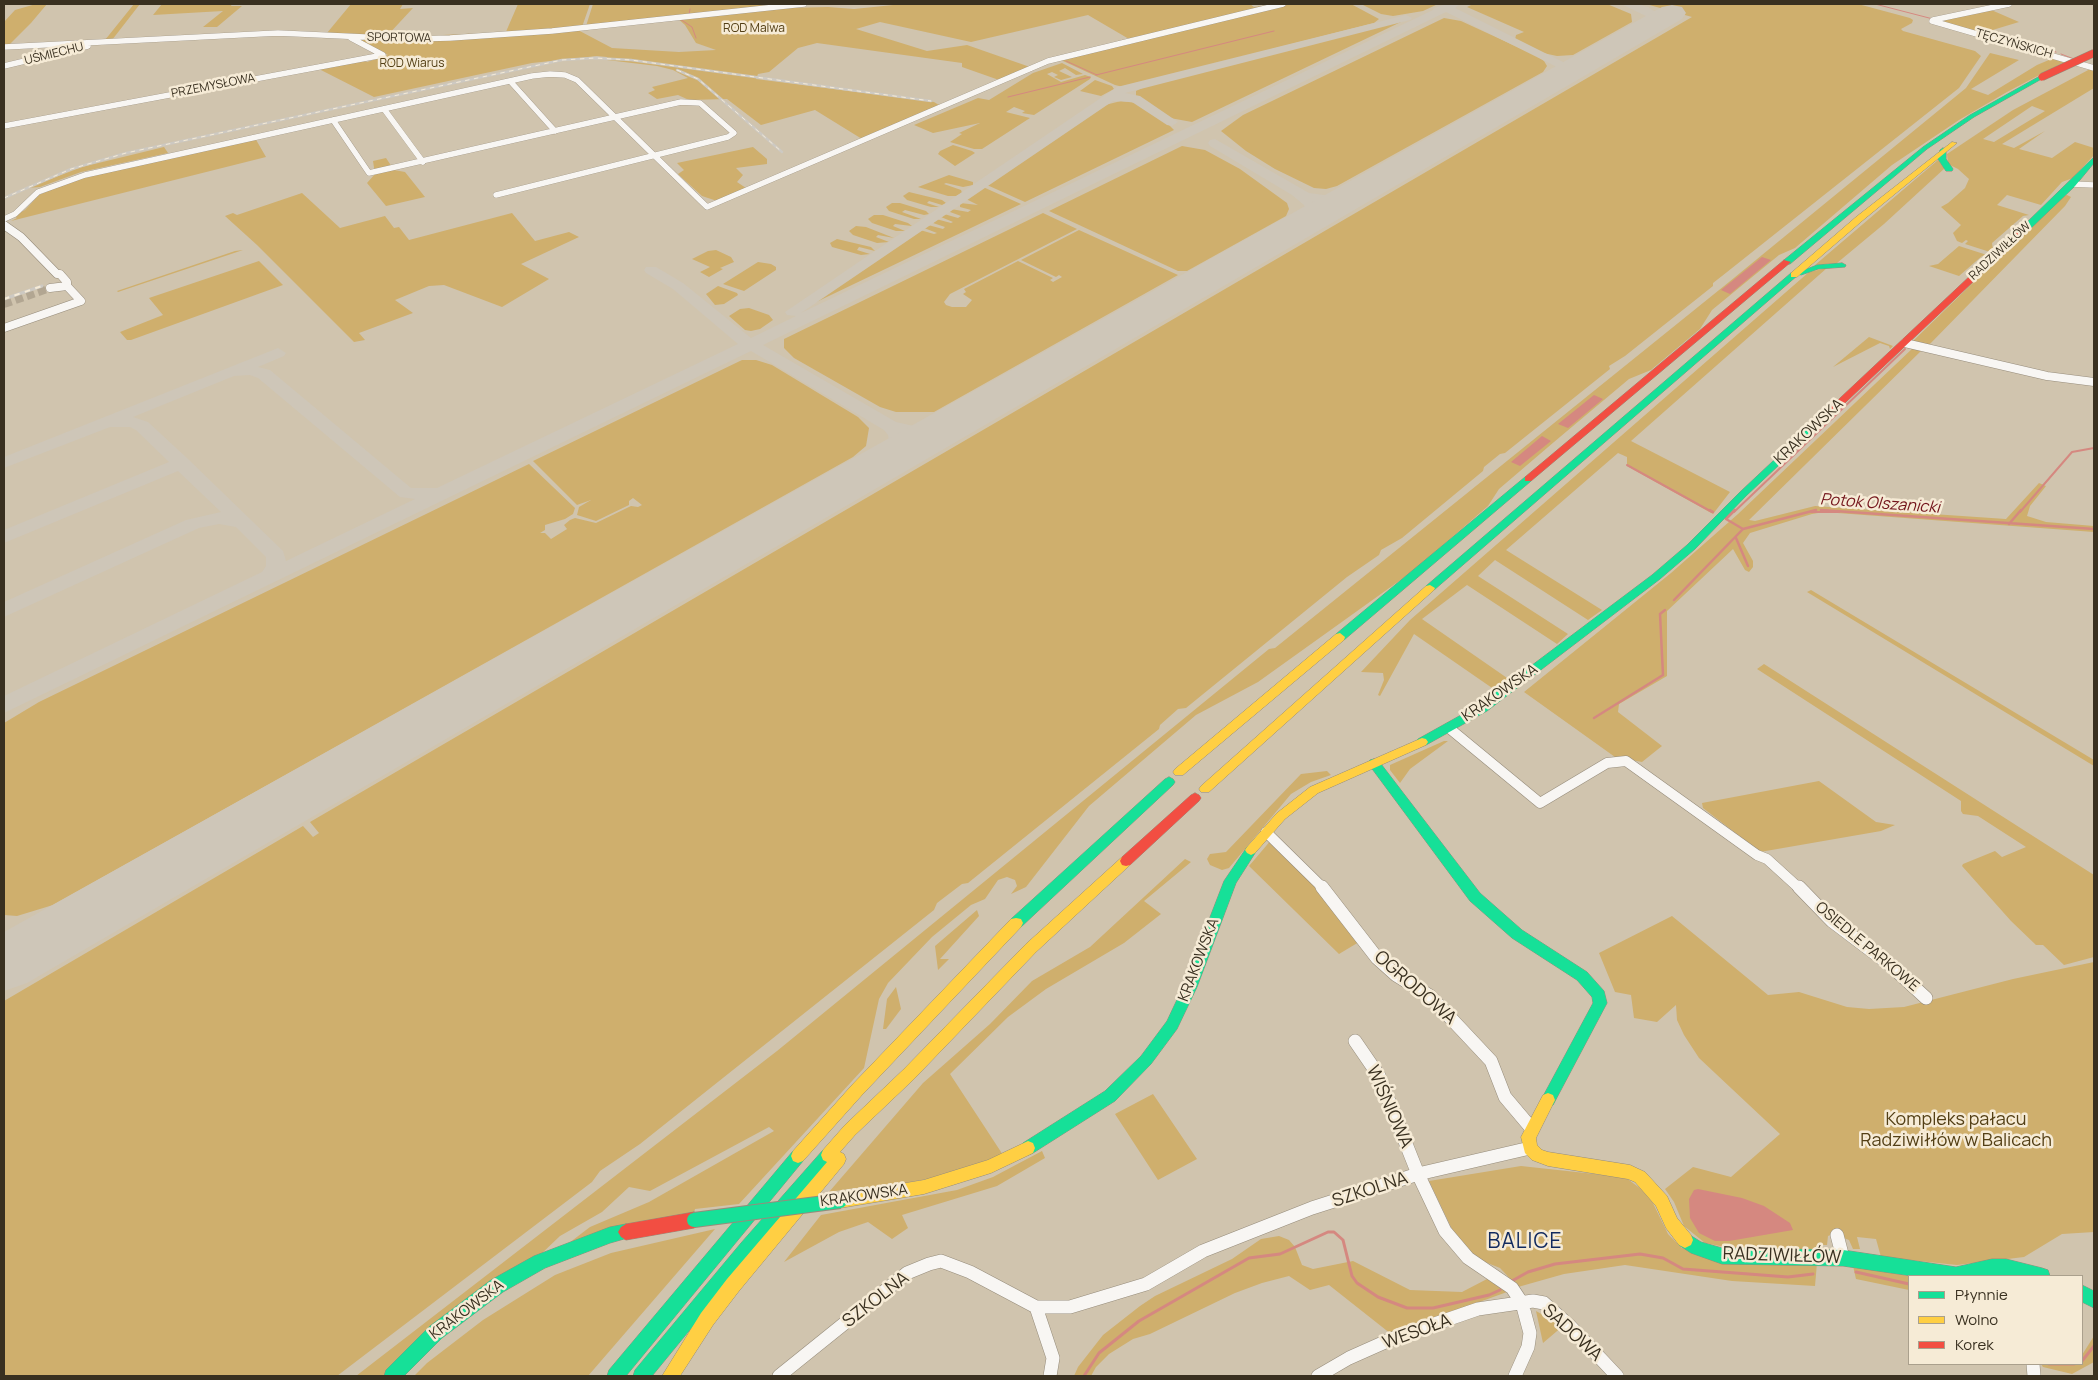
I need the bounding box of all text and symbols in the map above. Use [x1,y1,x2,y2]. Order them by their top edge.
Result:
park label: ROD Malwa [723,22,785,36]
street label: TĘCZYŃSKICH [1974,26,2054,62]
street label: SPORTOWA [367,30,431,46]
street label: UŚMIECHU [23,40,85,68]
park label: ROD Wiarus [380,57,444,71]
street label: PRZEMYSŁOWA [170,71,256,101]
street label: RADZIWIŁŁÓW [1966,219,2034,283]
street label: KRAKOWSKA [1771,395,1847,469]
water label: Potok Olszanicki [1819,490,1941,518]
street label: KRAKOWSKA [1459,660,1541,726]
street label: OSIEDLE PARKOWE [1811,898,1923,996]
street label: KRAKOWSKA [1175,916,1223,1004]
street label: OGRODOWA [1370,947,1460,1029]
street label: WIŚNIOWA [1361,1062,1417,1152]
park label: Kompleks pałacu Radziwiłłów w Balicach [1860,1109,2052,1152]
street label: SZKOLNA [1329,1168,1411,1212]
street label: KRAKOWSKA [819,1181,909,1211]
district label: BALICE [1487,1229,1563,1255]
street label: RADZIWIŁŁÓW [1722,1243,1842,1269]
street label: SZKOLNA [839,1267,913,1333]
legend [1908,1275,2083,1365]
street label: KRAKOWSKA [426,1276,508,1344]
text: Płynnie [1955,1284,2008,1305]
street label: SADOWA [1538,1300,1606,1366]
text: Wolno [1955,1309,1998,1330]
street label: WESOŁA [1380,1310,1454,1354]
text: Korek [1955,1334,1994,1355]

